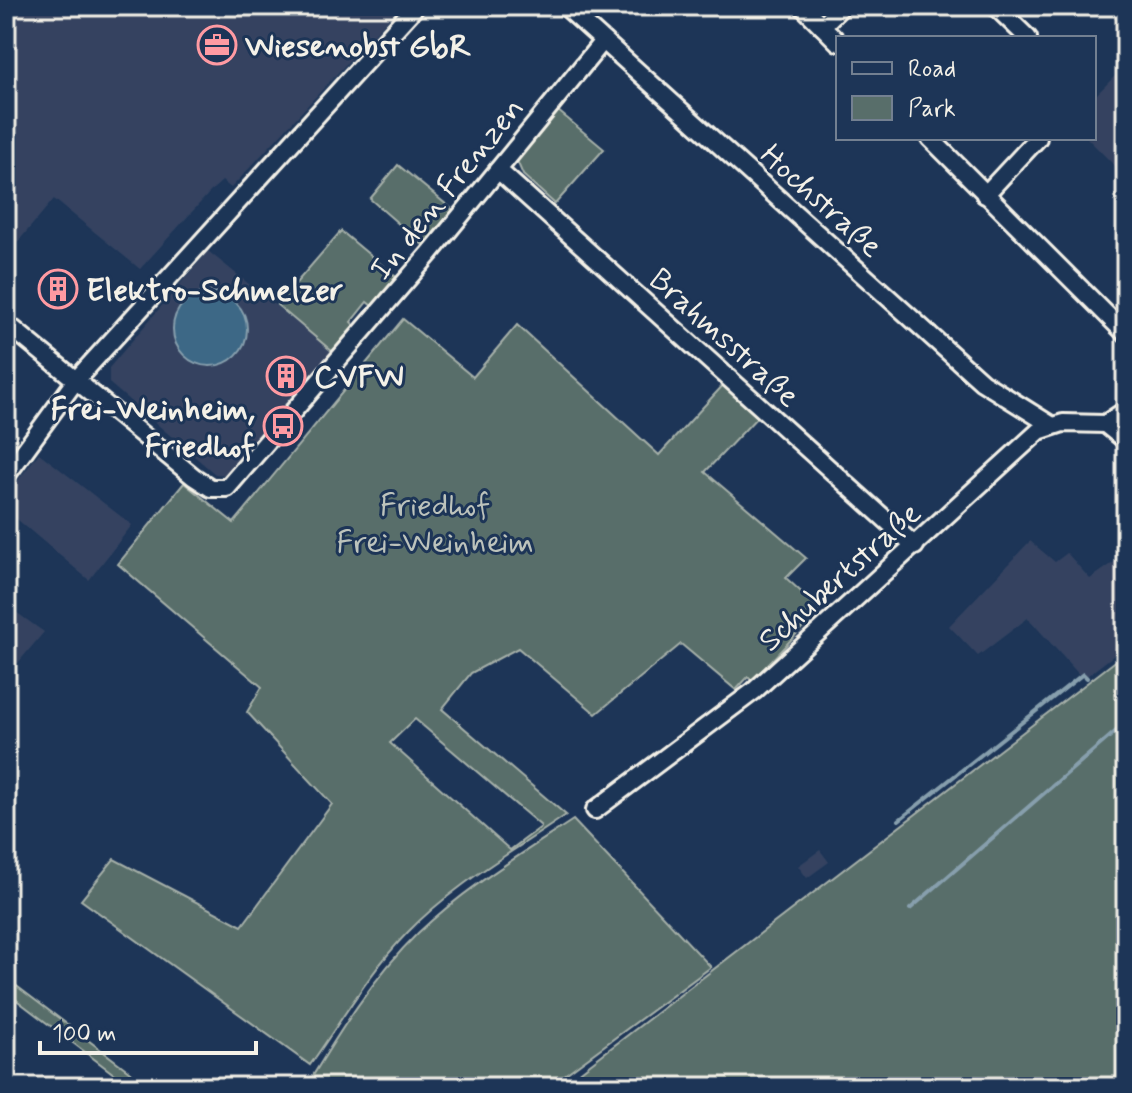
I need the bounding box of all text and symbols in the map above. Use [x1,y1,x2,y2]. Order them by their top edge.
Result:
office icon: Wiesenobst GbR [196,24,238,66]
place label: Wiesenobst GbR [245,26,471,68]
legend [836,36,1096,140]
text: Road [908,54,956,85]
street label: In den Frenzen [361,89,534,289]
text: Park [908,94,956,125]
street label: Hochstraße [750,135,891,268]
street label: Brahmsstraße [639,259,808,418]
building icon: Elektro-Schmelzer [37,268,79,310]
place label: Elektro-Schmelzer [86,270,344,312]
building icon: CVFW [265,355,307,397]
place label: CVFW [314,357,404,399]
place label: Frei-Weinheim, Friedhof [50,389,255,468]
bus stop icon: Frei-Weinheim, Friedhof [262,405,304,447]
park label: Friedhof Frei-Weinheim [336,485,534,564]
street label: Schubertstraße [750,493,931,662]
scale bar [40,1005,256,1055]
text: 100 m [52,1019,116,1050]

